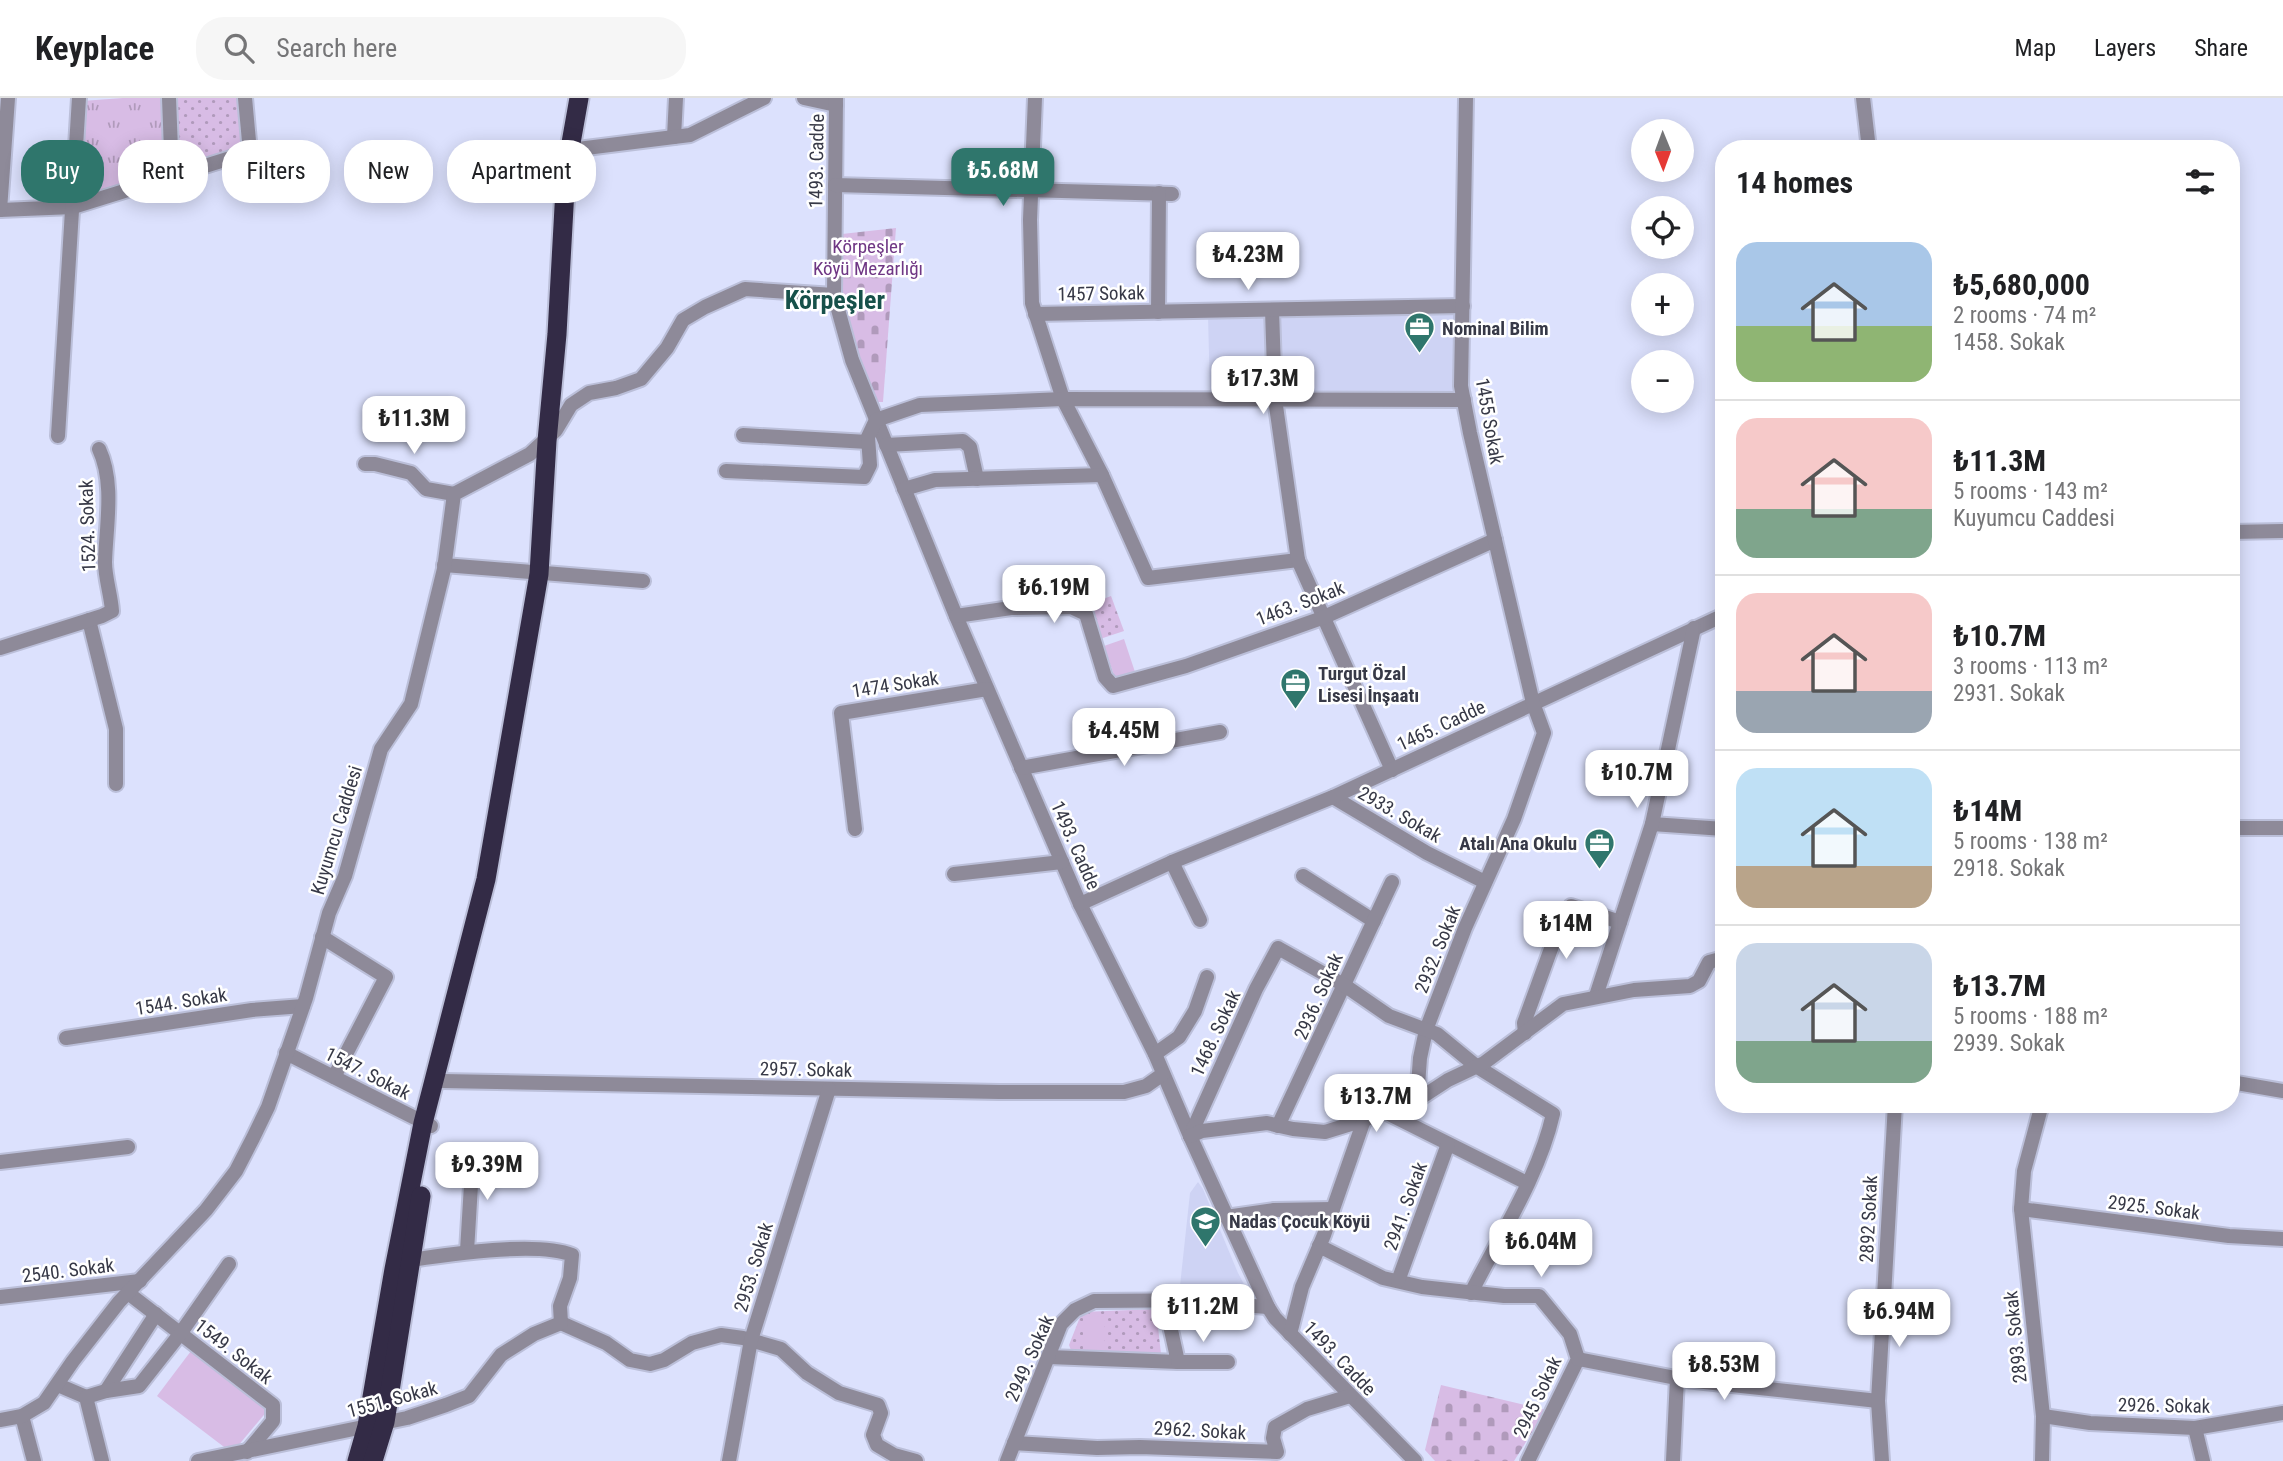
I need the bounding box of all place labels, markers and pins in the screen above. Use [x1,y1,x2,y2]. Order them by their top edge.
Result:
pin: ₺5.68M [946,148,1060,208]
pin: ₺4.23M [1191,232,1305,292]
office icon: Nominal Bilim [1402,311,1436,355]
place label: Nominal Bilim [1442,317,1549,340]
pin: ₺17.3M [1206,356,1320,416]
pin: ₺11.3M [357,396,471,456]
pin: ₺6.19M [997,566,1111,625]
place label: Turgut Özal Lisesi İnşaatı [1318,662,1419,707]
office icon: Turgut Özal Lisesi İnşaatı [1278,667,1312,711]
pin: ₺4.45M [1067,708,1181,768]
pin: ₺10.7M [1580,750,1694,810]
office icon: Atalı Ana Okulu [1583,826,1617,870]
place label: Atalı Ana Okulu [1459,832,1577,855]
pin: ₺14M [1525,902,1607,961]
pin: ₺13.7M [1319,1074,1433,1134]
pin: ₺9.39M [430,1142,544,1202]
school or university icon: Nadas Çocuk Köyü [1189,1204,1223,1248]
place label: Nadas Çocuk Köyü [1229,1210,1370,1233]
pin: ₺6.04M [1484,1220,1598,1279]
pin: ₺11.2M [1146,1284,1260,1344]
pin: ₺6.94M [1842,1290,1956,1349]
pin: ₺8.53M [1667,1342,1781,1402]

